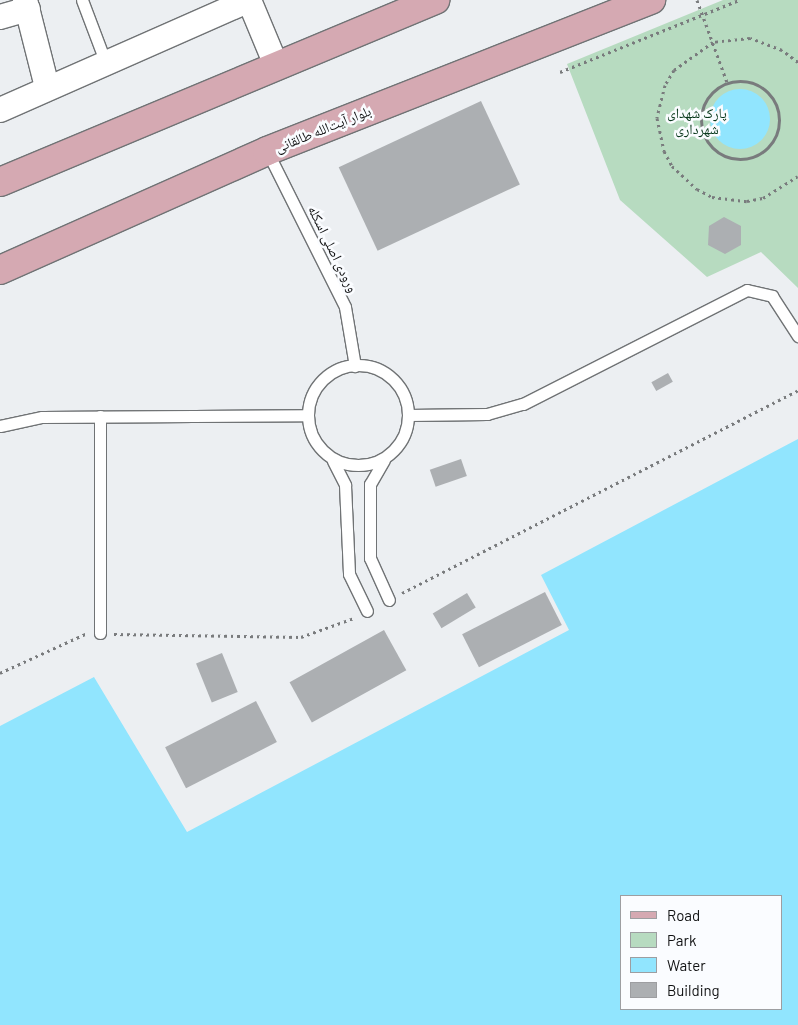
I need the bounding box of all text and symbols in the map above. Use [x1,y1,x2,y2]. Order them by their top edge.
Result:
street label: بلوار آیت‌الله طالقانی [273,102,373,156]
park label: پارک شهدای شهرداری [667,105,727,138]
street label: ورودی اصلی اسکله [305,203,361,295]
legend [620,895,783,1010]
text: Road [667,906,700,924]
text: Park [667,931,696,949]
text: Water [667,956,706,974]
text: Building [667,981,720,999]

